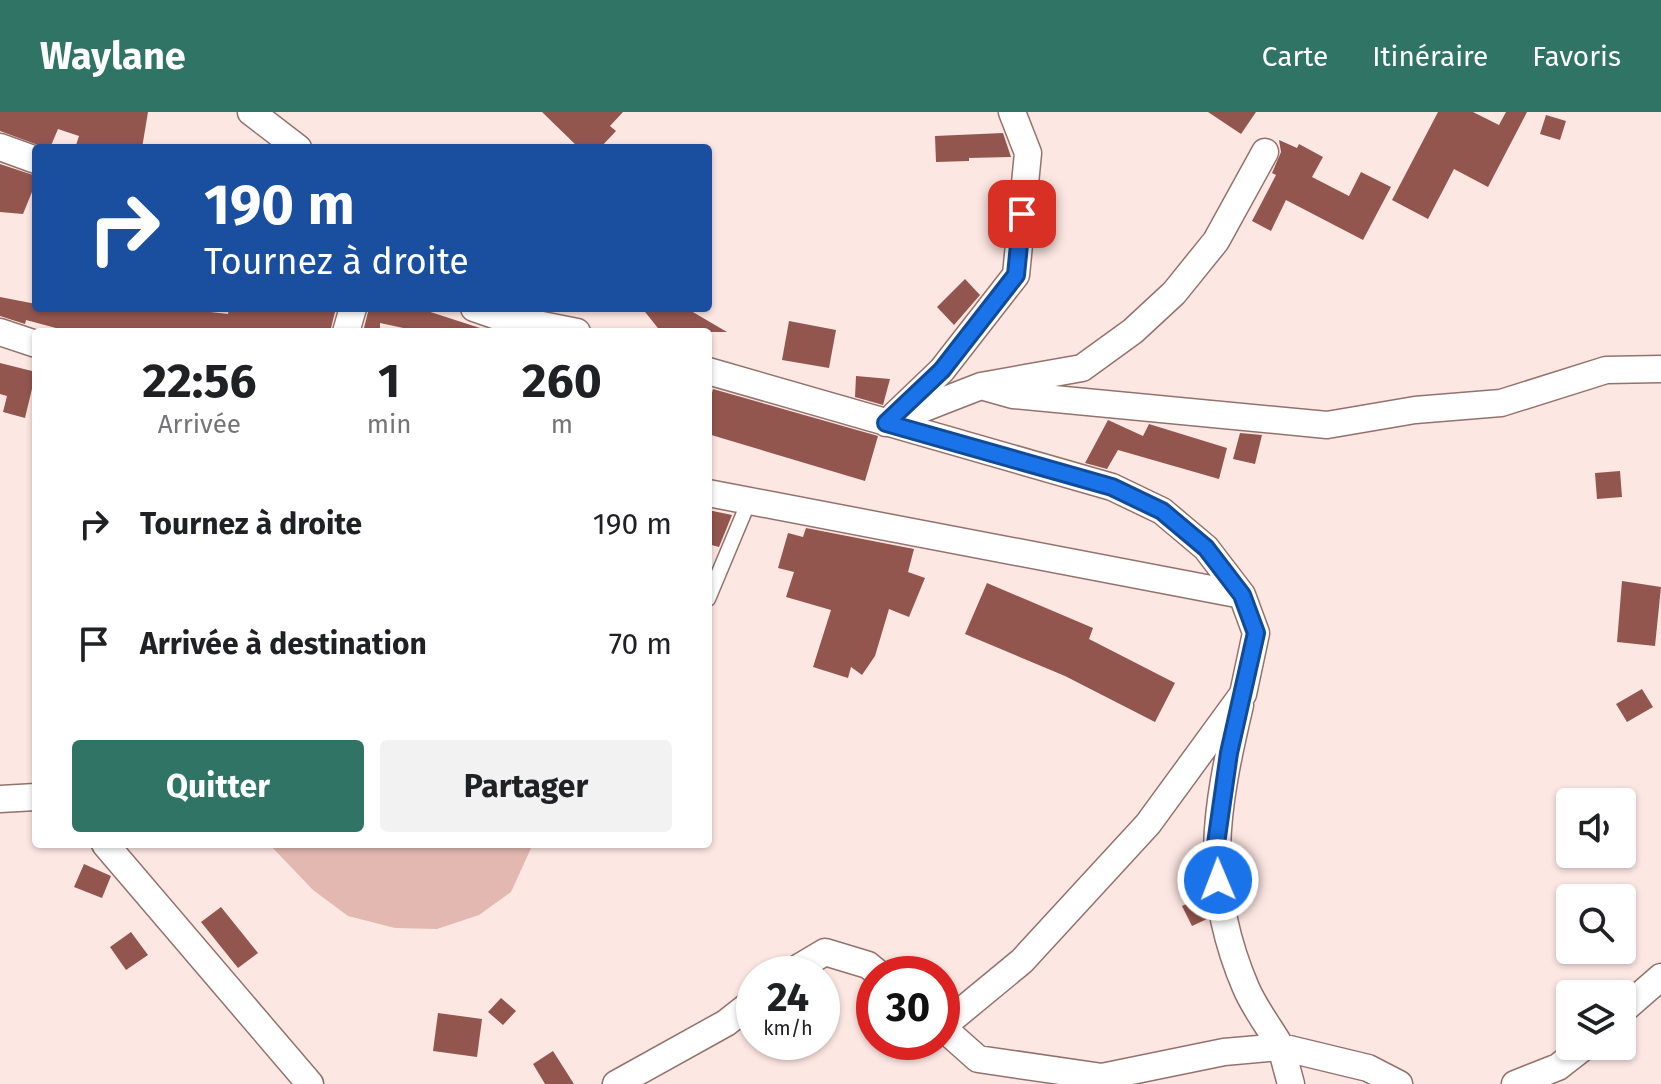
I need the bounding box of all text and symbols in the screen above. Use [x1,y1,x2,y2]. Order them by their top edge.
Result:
text: Waylane [40,33,186,79]
text: Carte [1262,40,1328,73]
text: Itinéraire [1372,40,1488,73]
text: Favoris [1532,40,1621,73]
text: 190 m [204,172,355,239]
icon: right [72,176,176,280]
pin [988,180,1056,248]
icon: arrive [1000,192,1044,236]
text: Tournez à droite [204,240,469,284]
text: 22:56 [142,352,257,410]
text: 1 [378,352,400,410]
text: 260 [522,352,602,410]
text: Arrivée [158,409,241,440]
text: min [367,409,412,440]
text: m [551,409,573,440]
icon: right [72,502,116,546]
text: Tournez à droite [140,506,362,542]
text: 190 m [593,506,672,542]
icon: arrive [72,622,116,666]
text: Arrivée à destination [140,626,427,662]
text: 70 m [609,626,672,662]
button: Quitter [72,740,364,832]
button: Partager [380,740,672,832]
map controls [1556,788,1636,1060]
button: sound [1556,788,1636,868]
position arrow [1176,838,1260,922]
button: search [1556,884,1636,964]
speed limit sign: 30 [856,956,960,1060]
text: 24 [767,974,809,1022]
button: layers [1556,980,1636,1060]
text: km/h [763,1016,813,1040]

